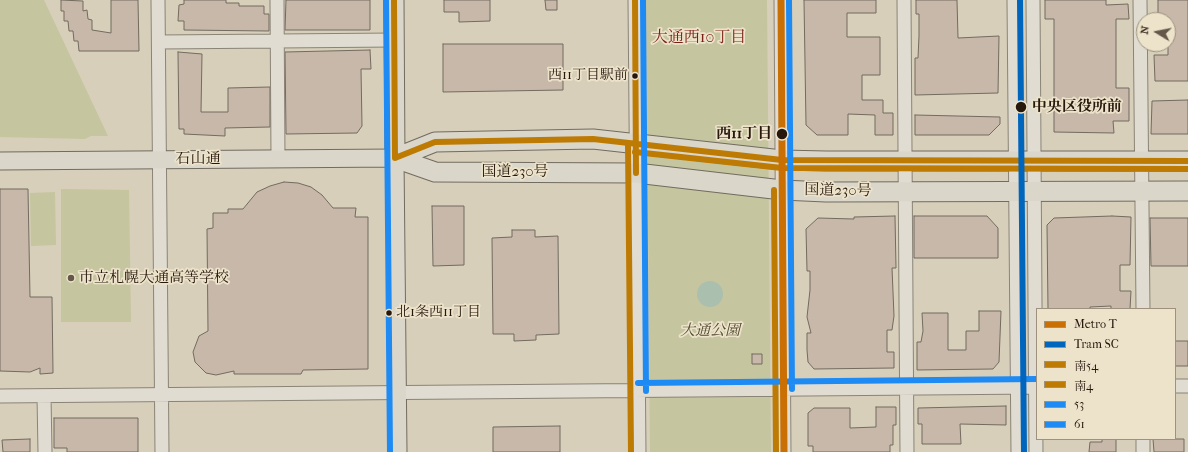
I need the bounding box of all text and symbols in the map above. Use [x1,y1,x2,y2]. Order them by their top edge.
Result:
north arrow [1136,12,1176,52]
text: N [1138,25,1152,35]
district label: 大通西10丁目 [652,28,746,48]
place label: 西11丁目駅前 [548,68,628,84]
marker: 西11丁目駅前 [630,71,640,81]
place label: 中央区役所前 [1032,98,1122,116]
marker: 中央区役所前 [1014,100,1028,114]
place label: 西11丁目 [716,125,772,143]
marker: 西11丁目 [775,127,789,141]
street label: 石山通 [176,150,220,168]
street label: 国道230号 [481,163,549,181]
street label: 国道230号 [804,181,872,201]
place label: 市立札幌大通高等学校 [79,269,229,287]
marker: 市立札幌大通高等学校 [66,273,76,283]
place label: 北1条西11丁目 [396,305,481,321]
marker: 北1条西11丁目 [384,308,394,318]
legend [1036,308,1176,440]
text: Metro T [1074,317,1117,331]
park label: 大通公園 [680,322,740,340]
text: Tram SC [1074,337,1119,351]
text: 南54 [1074,359,1098,373]
text: 南4 [1074,379,1093,393]
text: 53 [1074,397,1084,411]
text: 61 [1074,417,1085,431]

